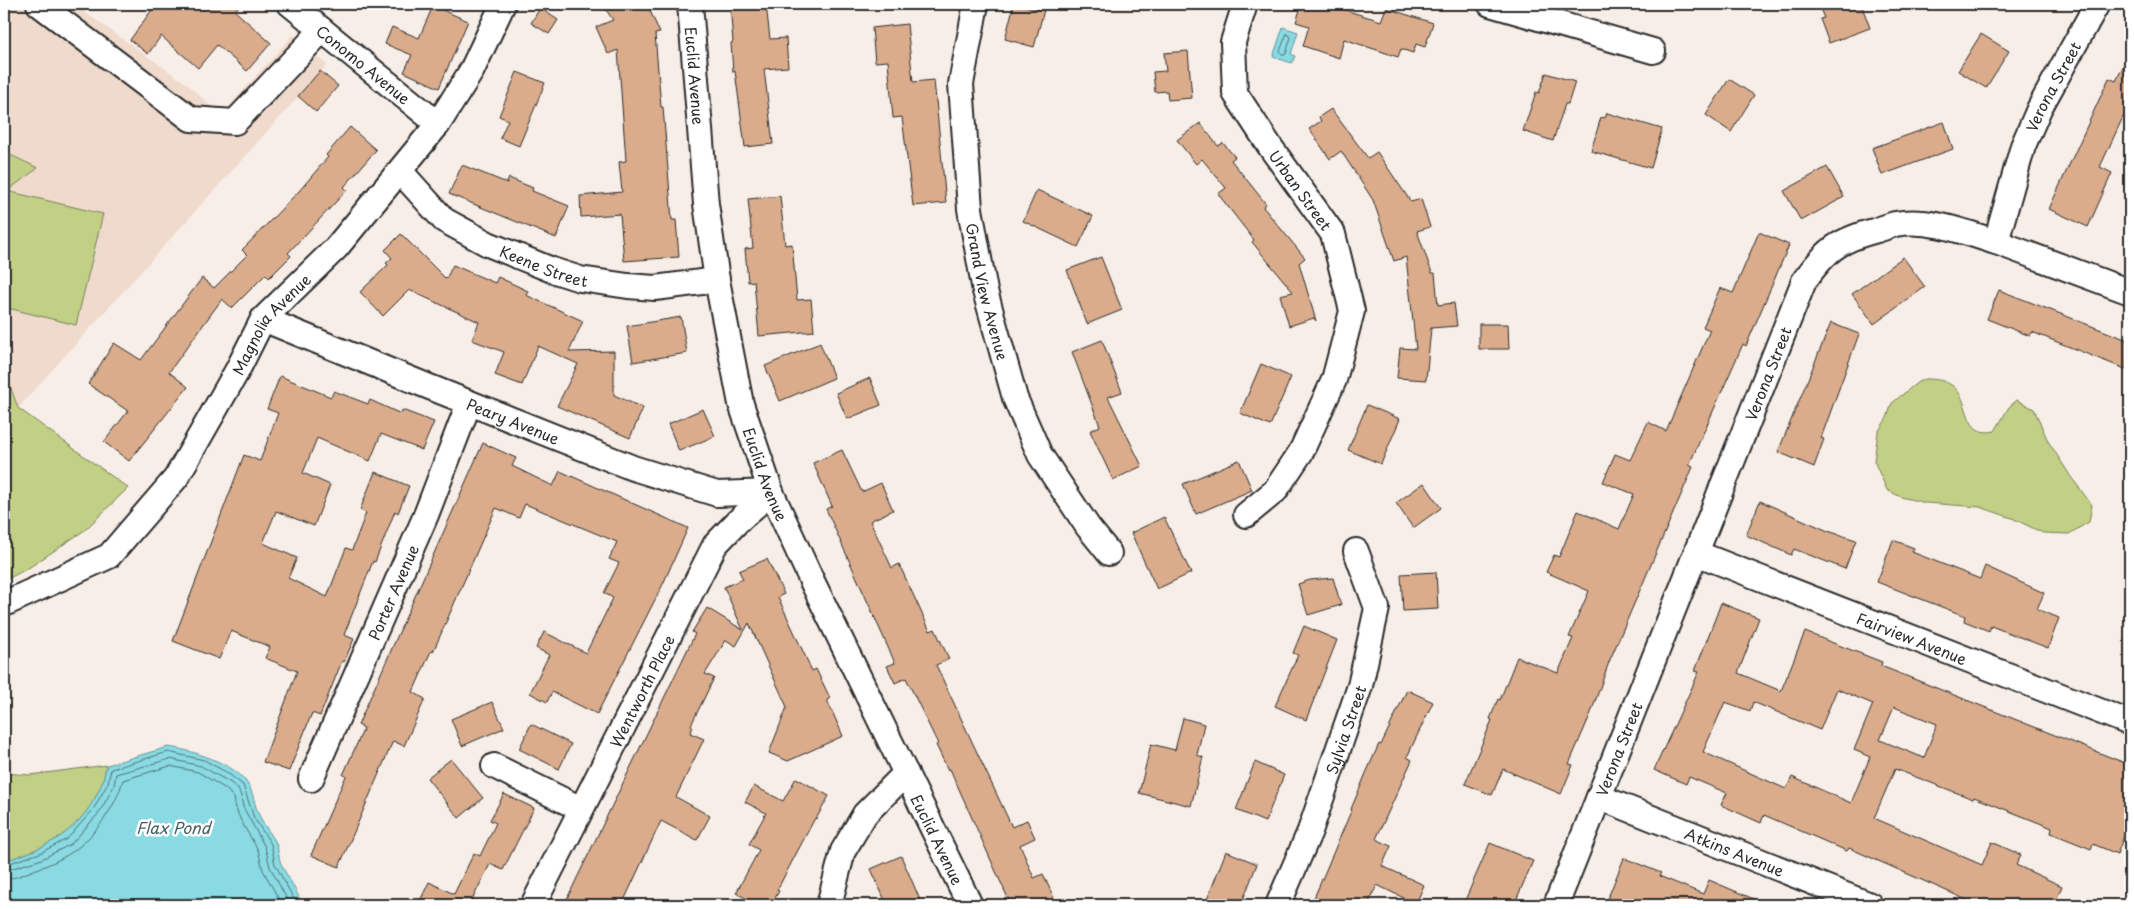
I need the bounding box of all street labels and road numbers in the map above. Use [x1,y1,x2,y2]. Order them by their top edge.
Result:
street label: Conomo Avenue [312,19,416,109]
street label: Euclid Avenue [680,26,711,126]
street label: Verona Street [2019,37,2086,135]
street label: Urban Street [1264,145,1338,235]
street label: Grand View Avenue [961,221,1015,362]
street label: Keene Street [497,239,589,291]
street label: Magnolia Avenue [226,268,315,379]
street label: Verona Street [1738,323,1796,424]
street label: Peary Avenue [464,392,563,449]
street label: Euclid Avenue [738,424,794,524]
street label: Porter Avenue [362,541,423,643]
street label: Fairview Avenue [1854,606,1970,670]
street label: Wentworth Place [603,631,679,751]
street label: Sylvia Street [1319,682,1371,777]
street label: Verona Street [1589,698,1647,799]
street label: Euclid Avenue [906,790,970,888]
street label: Atkins Avenue [1682,821,1788,881]

